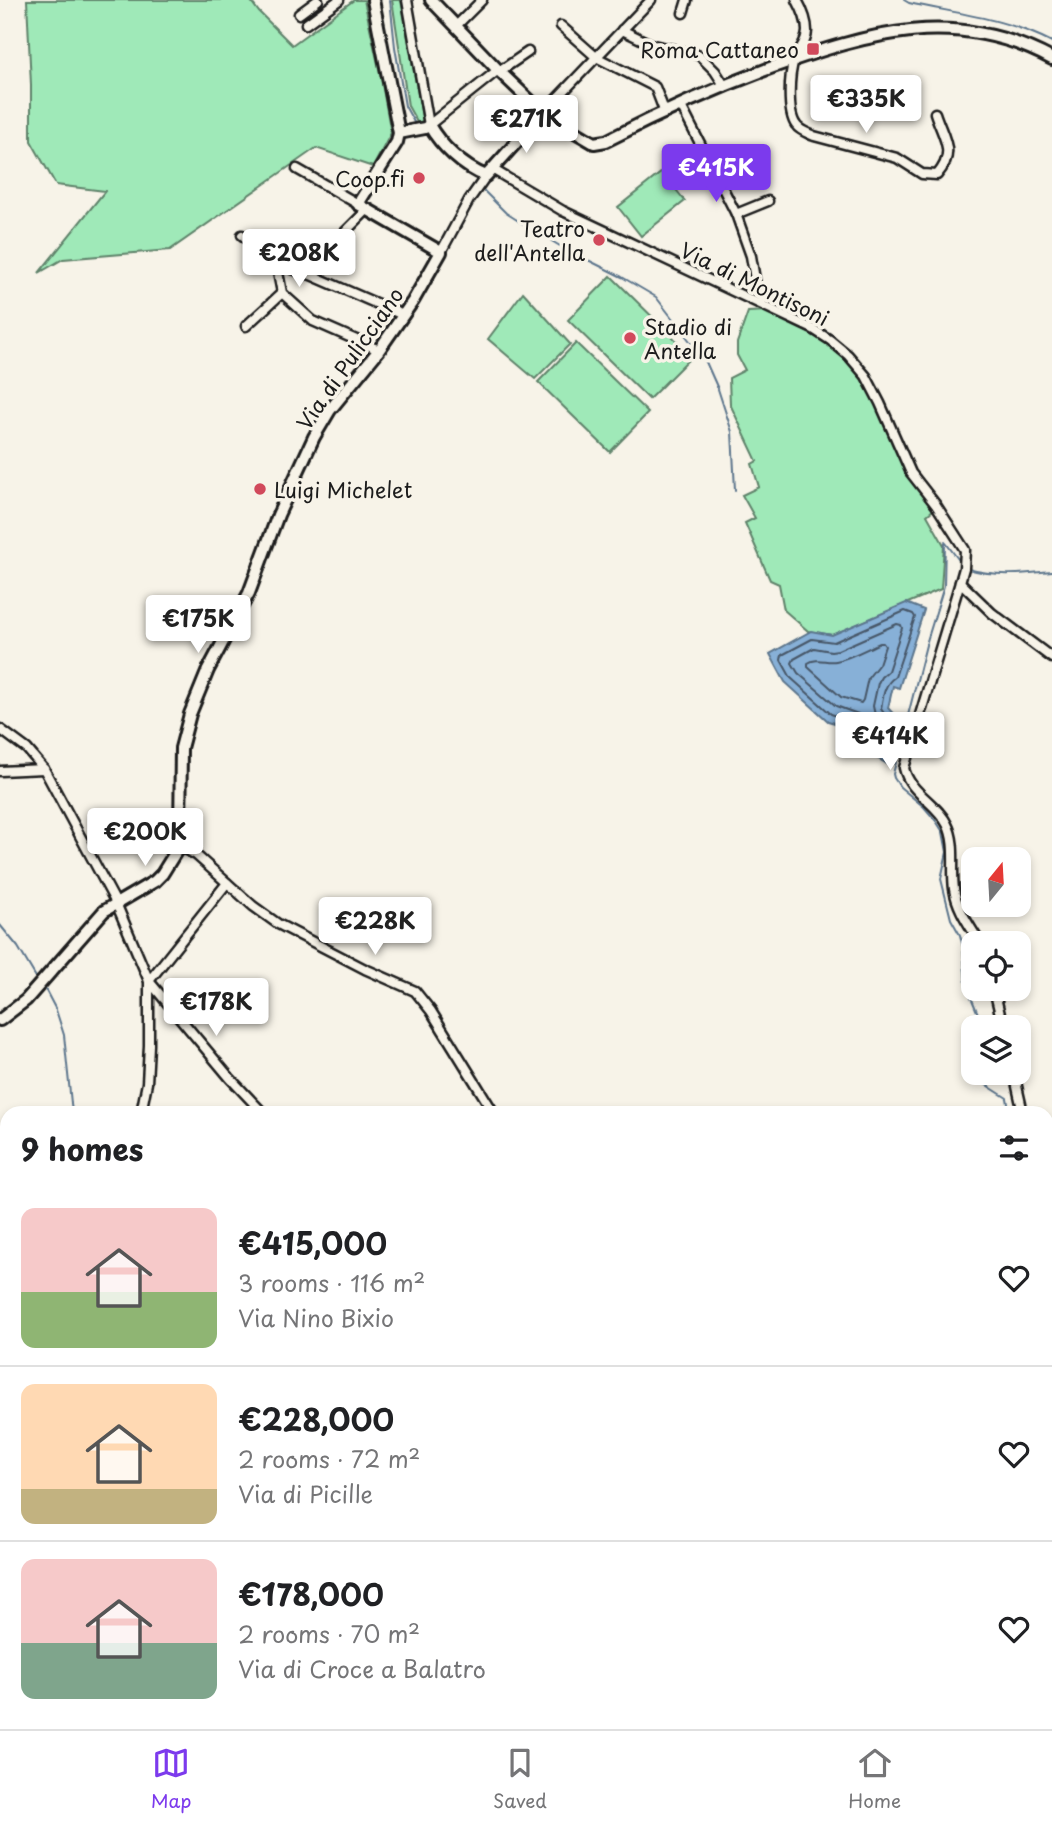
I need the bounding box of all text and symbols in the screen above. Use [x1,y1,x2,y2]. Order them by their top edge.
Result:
place label: Roma Cattaneo [640,33,799,65]
marker: Roma Cattaneo [805,41,821,57]
pin: €335K [817,76,915,135]
text: €335K [826,80,906,115]
pin: €271K [477,96,575,155]
text: €271K [490,100,562,135]
pin: €415K [667,144,765,204]
text: €415K [678,149,754,184]
place label: Coop.fi [335,162,405,194]
marker: Coop.fi [411,170,427,186]
place label: Teatro dell'Antella [474,212,585,268]
pin: €208K [250,230,348,289]
marker: Teatro dell'Antella [591,232,607,248]
street label: Via di Montisoni [675,233,835,333]
text: €208K [258,234,340,269]
street label: Via di Pulicciano [288,280,410,436]
place label: Stadio di Antella [644,310,732,366]
marker: Stadio di Antella [622,330,638,346]
place label: Luigi Michelet [274,473,412,505]
marker: Luigi Michelet [252,481,268,497]
pin: €175K [149,596,247,655]
text: €175K [162,600,234,635]
pin: €414K [841,712,939,772]
text: €414K [851,717,929,752]
pin: €200K [96,808,194,868]
text: €200K [103,813,187,848]
north arrow [961,847,1031,917]
map controls [961,847,1031,1085]
pin: €228K [326,898,424,957]
text: €228K [335,902,415,937]
button: locate [961,931,1031,1001]
pin: €178K [167,978,265,1038]
text: €178K [180,983,252,1018]
button: layers [961,1015,1031,1085]
text: 9 homes [21,1126,143,1171]
icon: filters [995,1129,1033,1167]
text: €415,000 [238,1220,387,1265]
icon: home [77,1236,161,1320]
icon: heart [995,1259,1033,1297]
text: 3 rooms · 116 m² [238,1265,425,1300]
text: Via Nino Bixio [238,1300,394,1335]
text: €228,000 [238,1396,394,1441]
icon: home [77,1412,161,1496]
icon: heart [995,1435,1033,1473]
text: 2 rooms · 72 m² [238,1441,420,1476]
text: Via di Picille [238,1476,373,1511]
text: €178,000 [238,1571,384,1616]
icon: home [77,1587,161,1671]
icon: heart [995,1610,1033,1648]
text: 2 rooms · 70 m² [238,1616,420,1651]
text: Via di Croce a Balatro [238,1651,486,1686]
tab: Map [151,1744,191,1814]
tab: Saved [493,1744,547,1814]
tab: Home [848,1744,901,1814]

